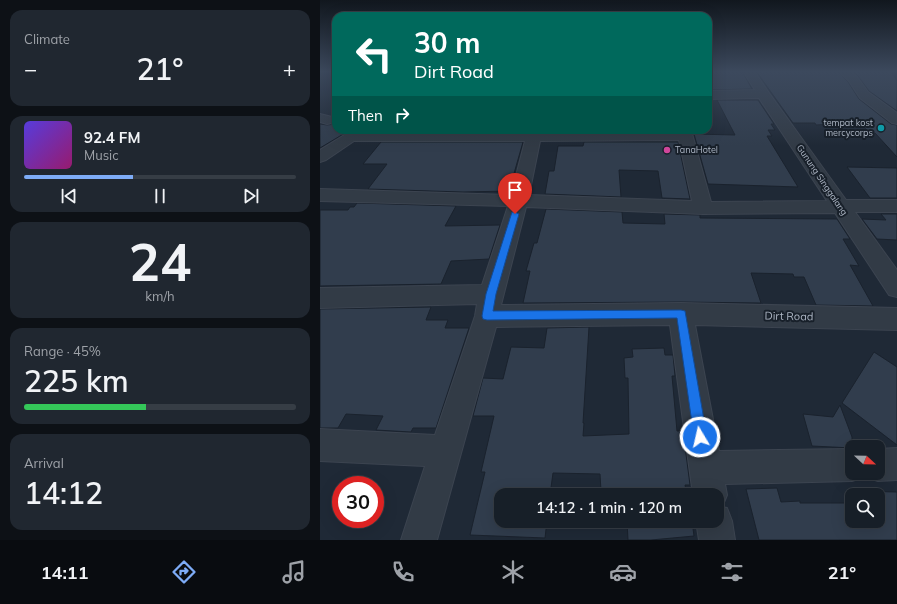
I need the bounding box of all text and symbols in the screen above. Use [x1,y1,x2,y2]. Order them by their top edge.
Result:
text: 30 m [414,25,480,60]
icon: left [348,28,400,80]
text: Climate [24,31,70,47]
text: 21° [136,50,184,88]
text: − [24,55,37,83]
text: + [283,55,296,83]
text: Dirt Road [414,60,494,83]
icon: right [391,104,413,126]
text: Then [348,106,383,125]
place label: tempat kost mercycorps [824,117,873,139]
marker: tempat kost mercycorps [876,123,886,133]
text: 92.4 FM [84,128,140,147]
street label: Gunung Singgalang [795,142,850,217]
place label: TanaHotel [675,144,718,155]
marker: TanaHotel [662,145,672,155]
text: Music [84,147,119,163]
pin [498,173,532,214]
icon: arrive [504,179,526,201]
icon: previous [58,185,80,207]
icon: pause [149,185,171,207]
icon: next [240,185,262,207]
text: 24 [129,229,191,294]
text: km/h [145,288,175,304]
street label: Dirt Road [764,309,814,323]
text: Range · 45% [24,343,101,359]
text: 225 km [24,362,129,400]
position arrow [679,416,721,458]
north arrow [845,440,885,480]
map controls [845,440,885,528]
text: Arrival [24,455,64,471]
text: 14:12 [24,474,103,512]
speed limit sign: 30 [332,476,384,528]
button: search [845,488,885,528]
text: 14:12 · 1 min · 120 m [536,498,682,517]
icon: directions [170,558,198,586]
icon: music [280,558,308,586]
icon: phone [389,558,417,586]
icon: climate [499,558,527,586]
icon: car [609,558,637,586]
icon: filters [718,558,746,586]
text: 14:11 [41,561,88,584]
text: 21° [828,561,856,584]

